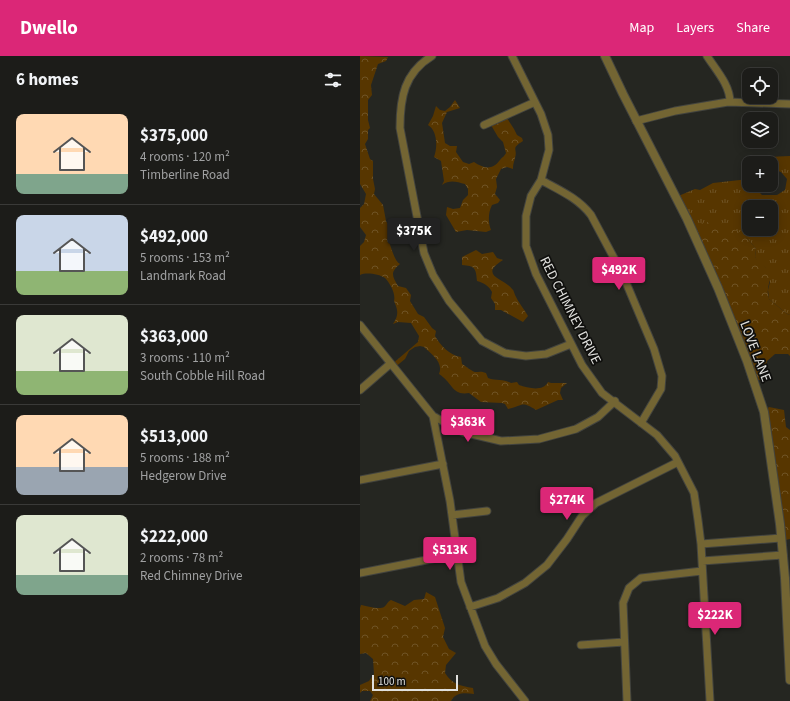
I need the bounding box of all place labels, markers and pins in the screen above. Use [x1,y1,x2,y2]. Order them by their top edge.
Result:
pin: $375K [386,218,442,252]
pin: $492K [591,257,647,291]
pin: $363K [440,409,496,443]
pin: $274K [539,487,595,521]
pin: $513K [422,537,478,571]
pin: $222K [687,602,743,636]

